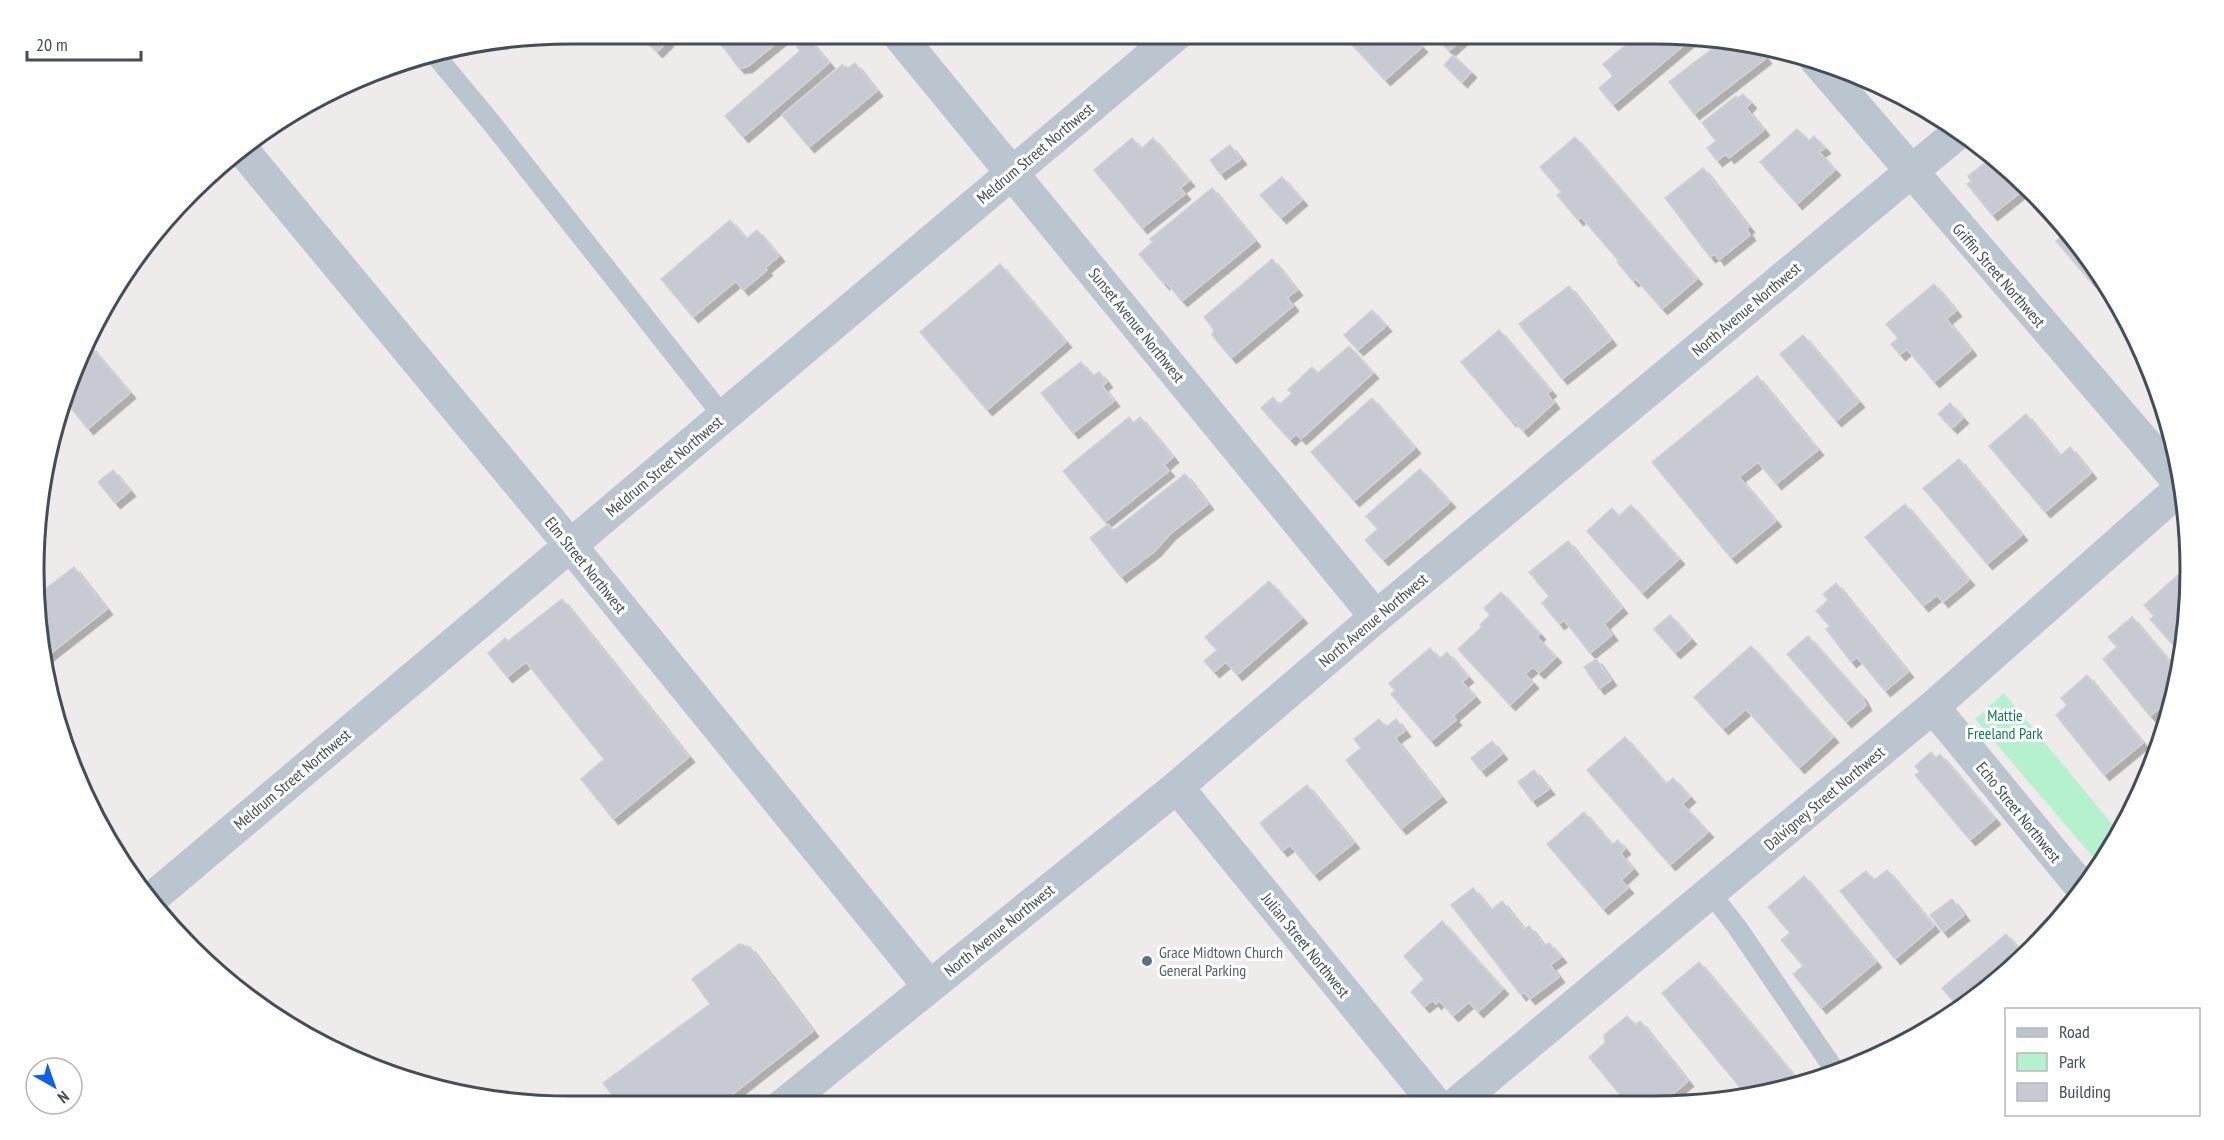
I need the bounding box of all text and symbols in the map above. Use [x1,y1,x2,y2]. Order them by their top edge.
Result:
scale bar [27,24,141,62]
text: 20 m [36,33,68,56]
street label: Meldrum Street Northwest [972,98,1098,208]
street label: Griffin Street Northwest [1948,219,2050,332]
street label: North Avenue Northwest [1687,257,1805,360]
street label: Sunset Avenue Northwest [1085,264,1190,387]
street label: Meldrum Street Northwest [601,411,727,521]
street label: Elm Street Northwest [541,513,631,618]
street label: North Avenue Northwest [1314,568,1432,671]
park label: Mattie Freeland Park [1967,705,2043,743]
street label: Meldrum Street Northwest [229,724,355,834]
street label: Dalvigney Street Northwest [1760,741,1889,854]
street label: Echo Street Northwest [1972,758,2066,867]
street label: North Avenue Northwest [940,879,1059,981]
street label: Julian Street Northwest [1257,888,1355,1002]
place label: Grace Midtown Church General Parking [1159,942,1283,980]
marker: Grace Midtown Church General Parking [1140,954,1154,968]
legend [2005,1008,2200,1116]
text: Road [2059,1020,2090,1043]
text: Park [2059,1050,2086,1073]
north arrow [24,1056,84,1116]
text: Building [2059,1080,2111,1103]
text: N [54,1087,73,1108]

